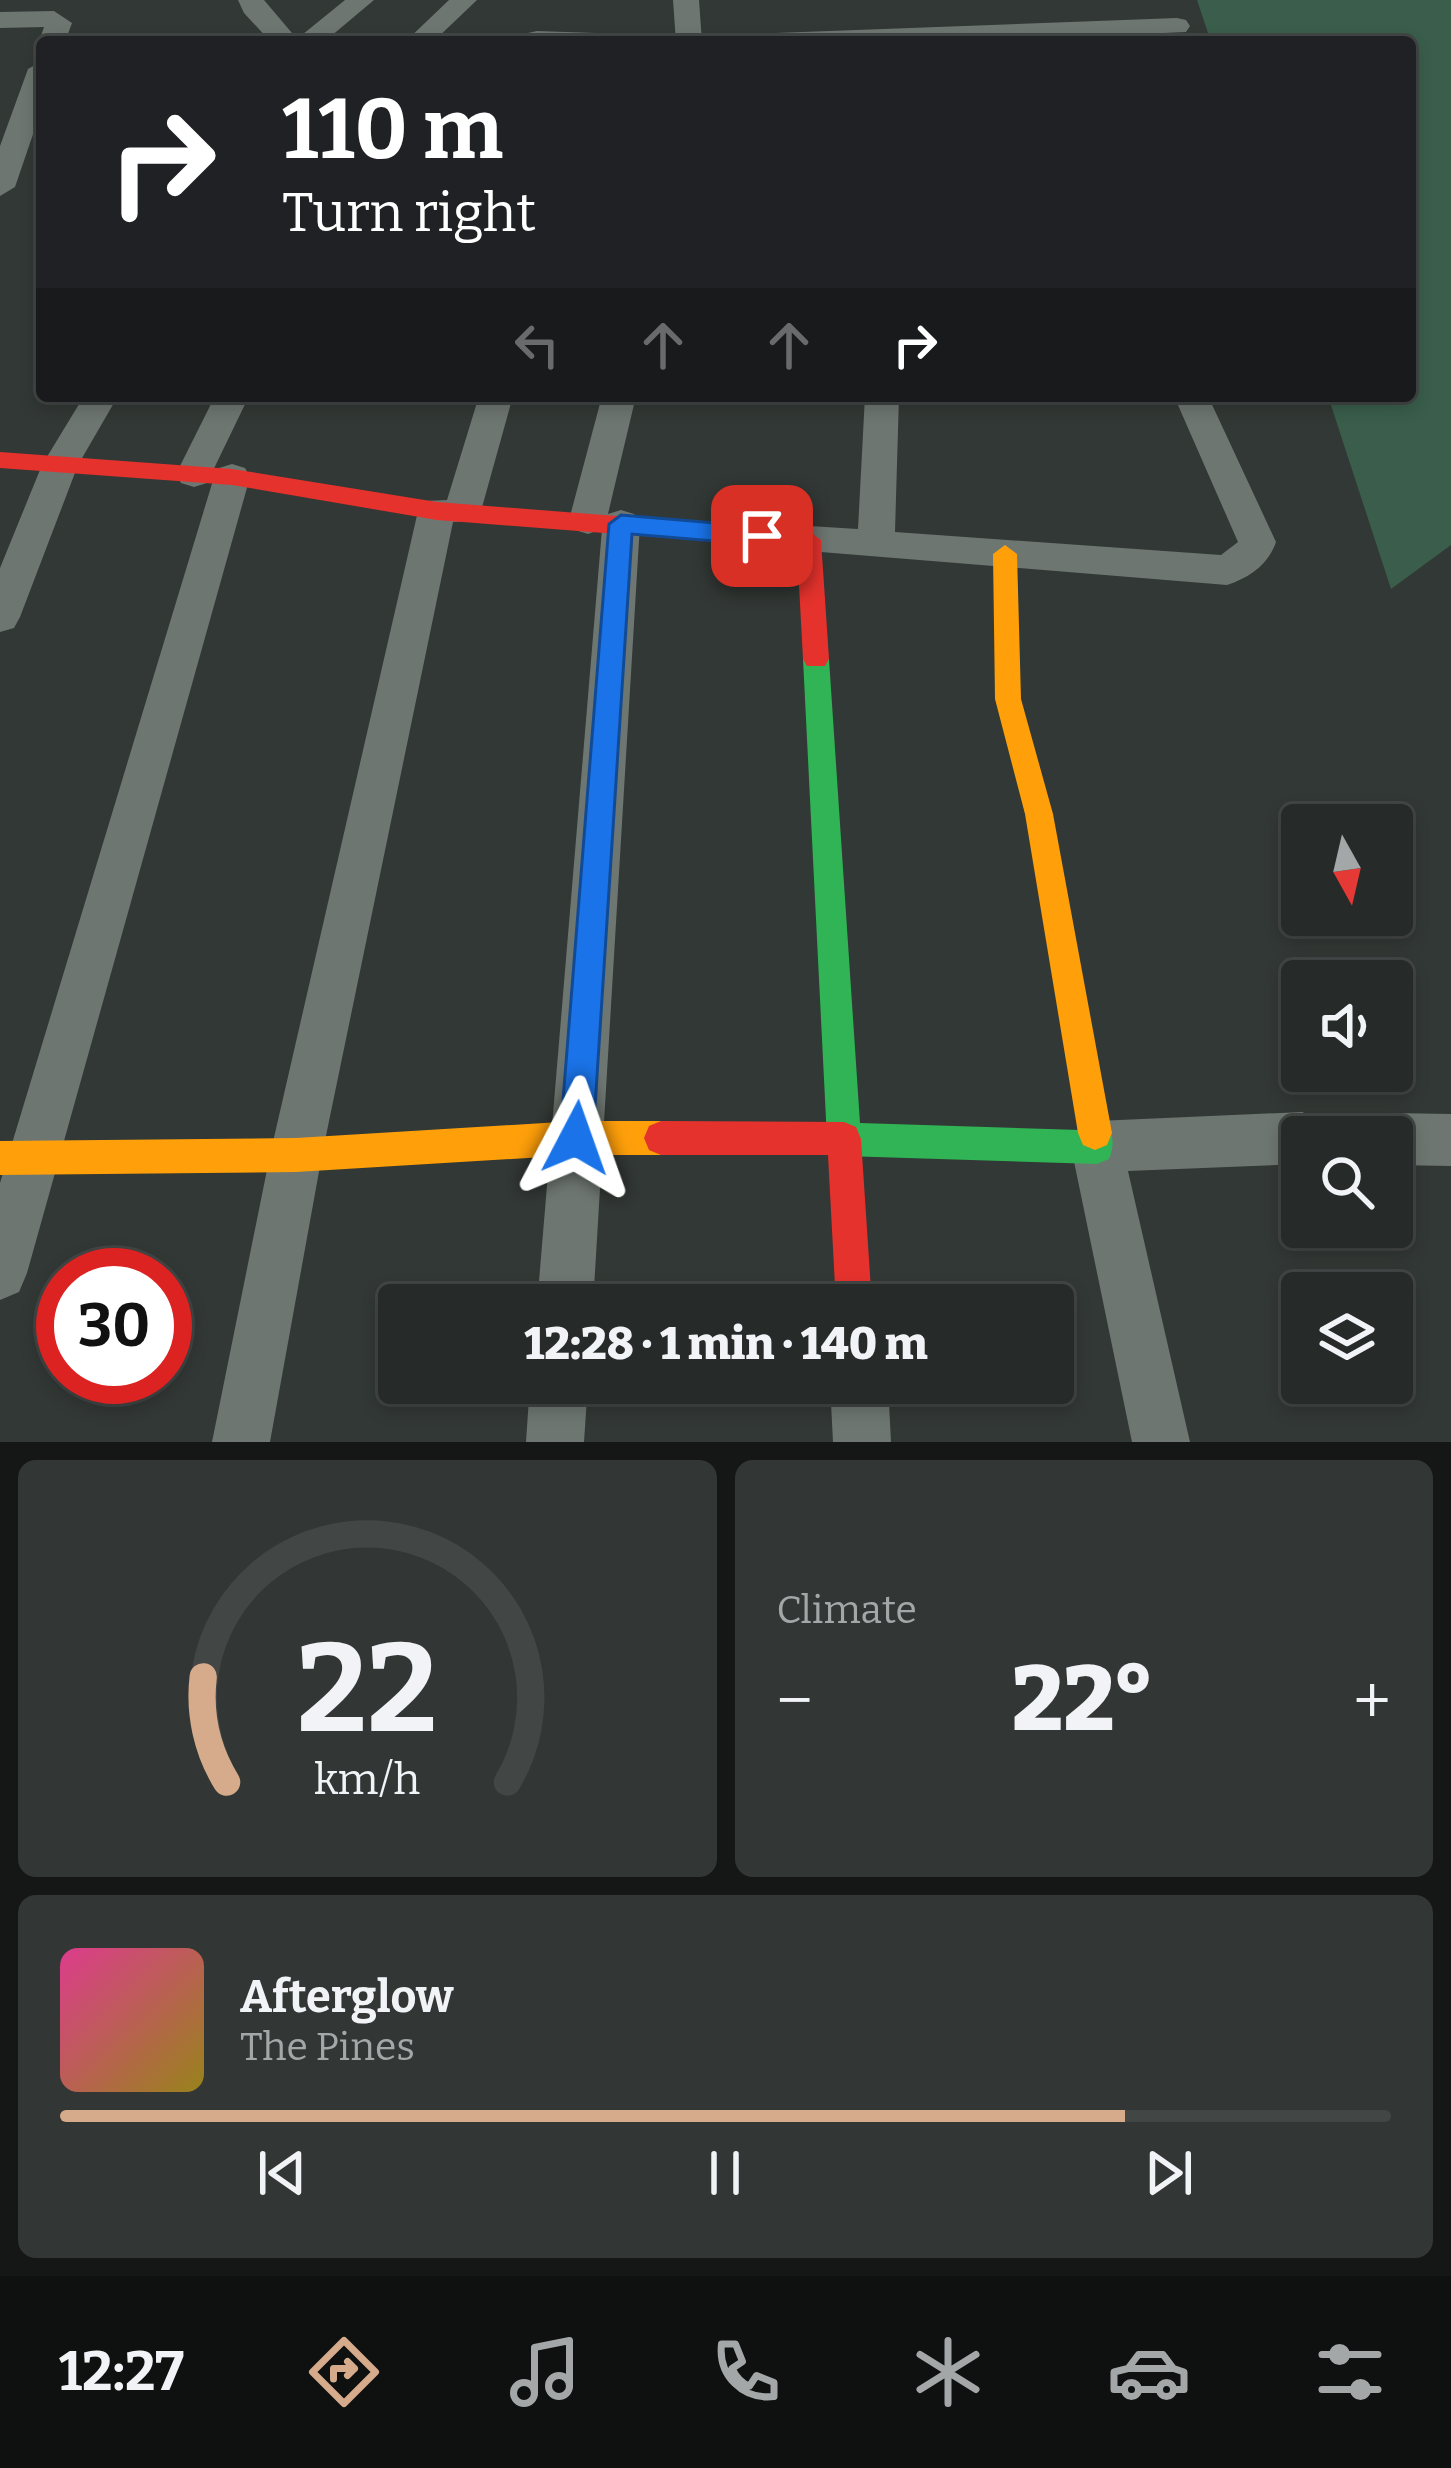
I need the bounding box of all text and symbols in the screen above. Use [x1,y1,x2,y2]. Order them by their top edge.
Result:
text: 110 m [282,79,503,180]
icon: right [84,84,240,240]
text: Turn right [282,181,536,245]
icon: left [504,312,570,378]
icon: ahead [630,312,696,378]
icon: ahead [756,312,822,378]
icon: right [882,312,948,378]
pin [711,485,813,587]
icon: arrive [729,503,795,569]
north arrow [1281,804,1413,936]
map controls [1281,804,1413,1404]
button: sound [1281,960,1413,1092]
position arrow [513,1075,639,1201]
button: search [1281,1116,1413,1248]
speed limit sign: 30 [36,1248,192,1404]
button: layers [1281,1272,1413,1404]
text: 12:28 · 1 min · 140 m [524,1317,928,1371]
text: Climate [777,1587,917,1633]
text: 22 [297,1614,438,1764]
text: 22° [1012,1646,1154,1754]
text: − [777,1661,813,1740]
text: + [1353,1661,1391,1740]
text: km/h [314,1753,420,1804]
text: Afterglow [240,1970,453,2024]
text: The Pines [240,2024,415,2070]
icon: previous [249,2140,315,2206]
icon: pause [692,2140,758,2206]
icon: next [1136,2140,1202,2206]
icon: directions [302,2330,386,2414]
icon: music [503,2330,587,2414]
icon: phone [704,2330,788,2414]
icon: climate [906,2330,990,2414]
icon: car [1107,2330,1191,2414]
icon: filters [1308,2330,1392,2414]
text: 12:27 [59,2340,184,2404]

